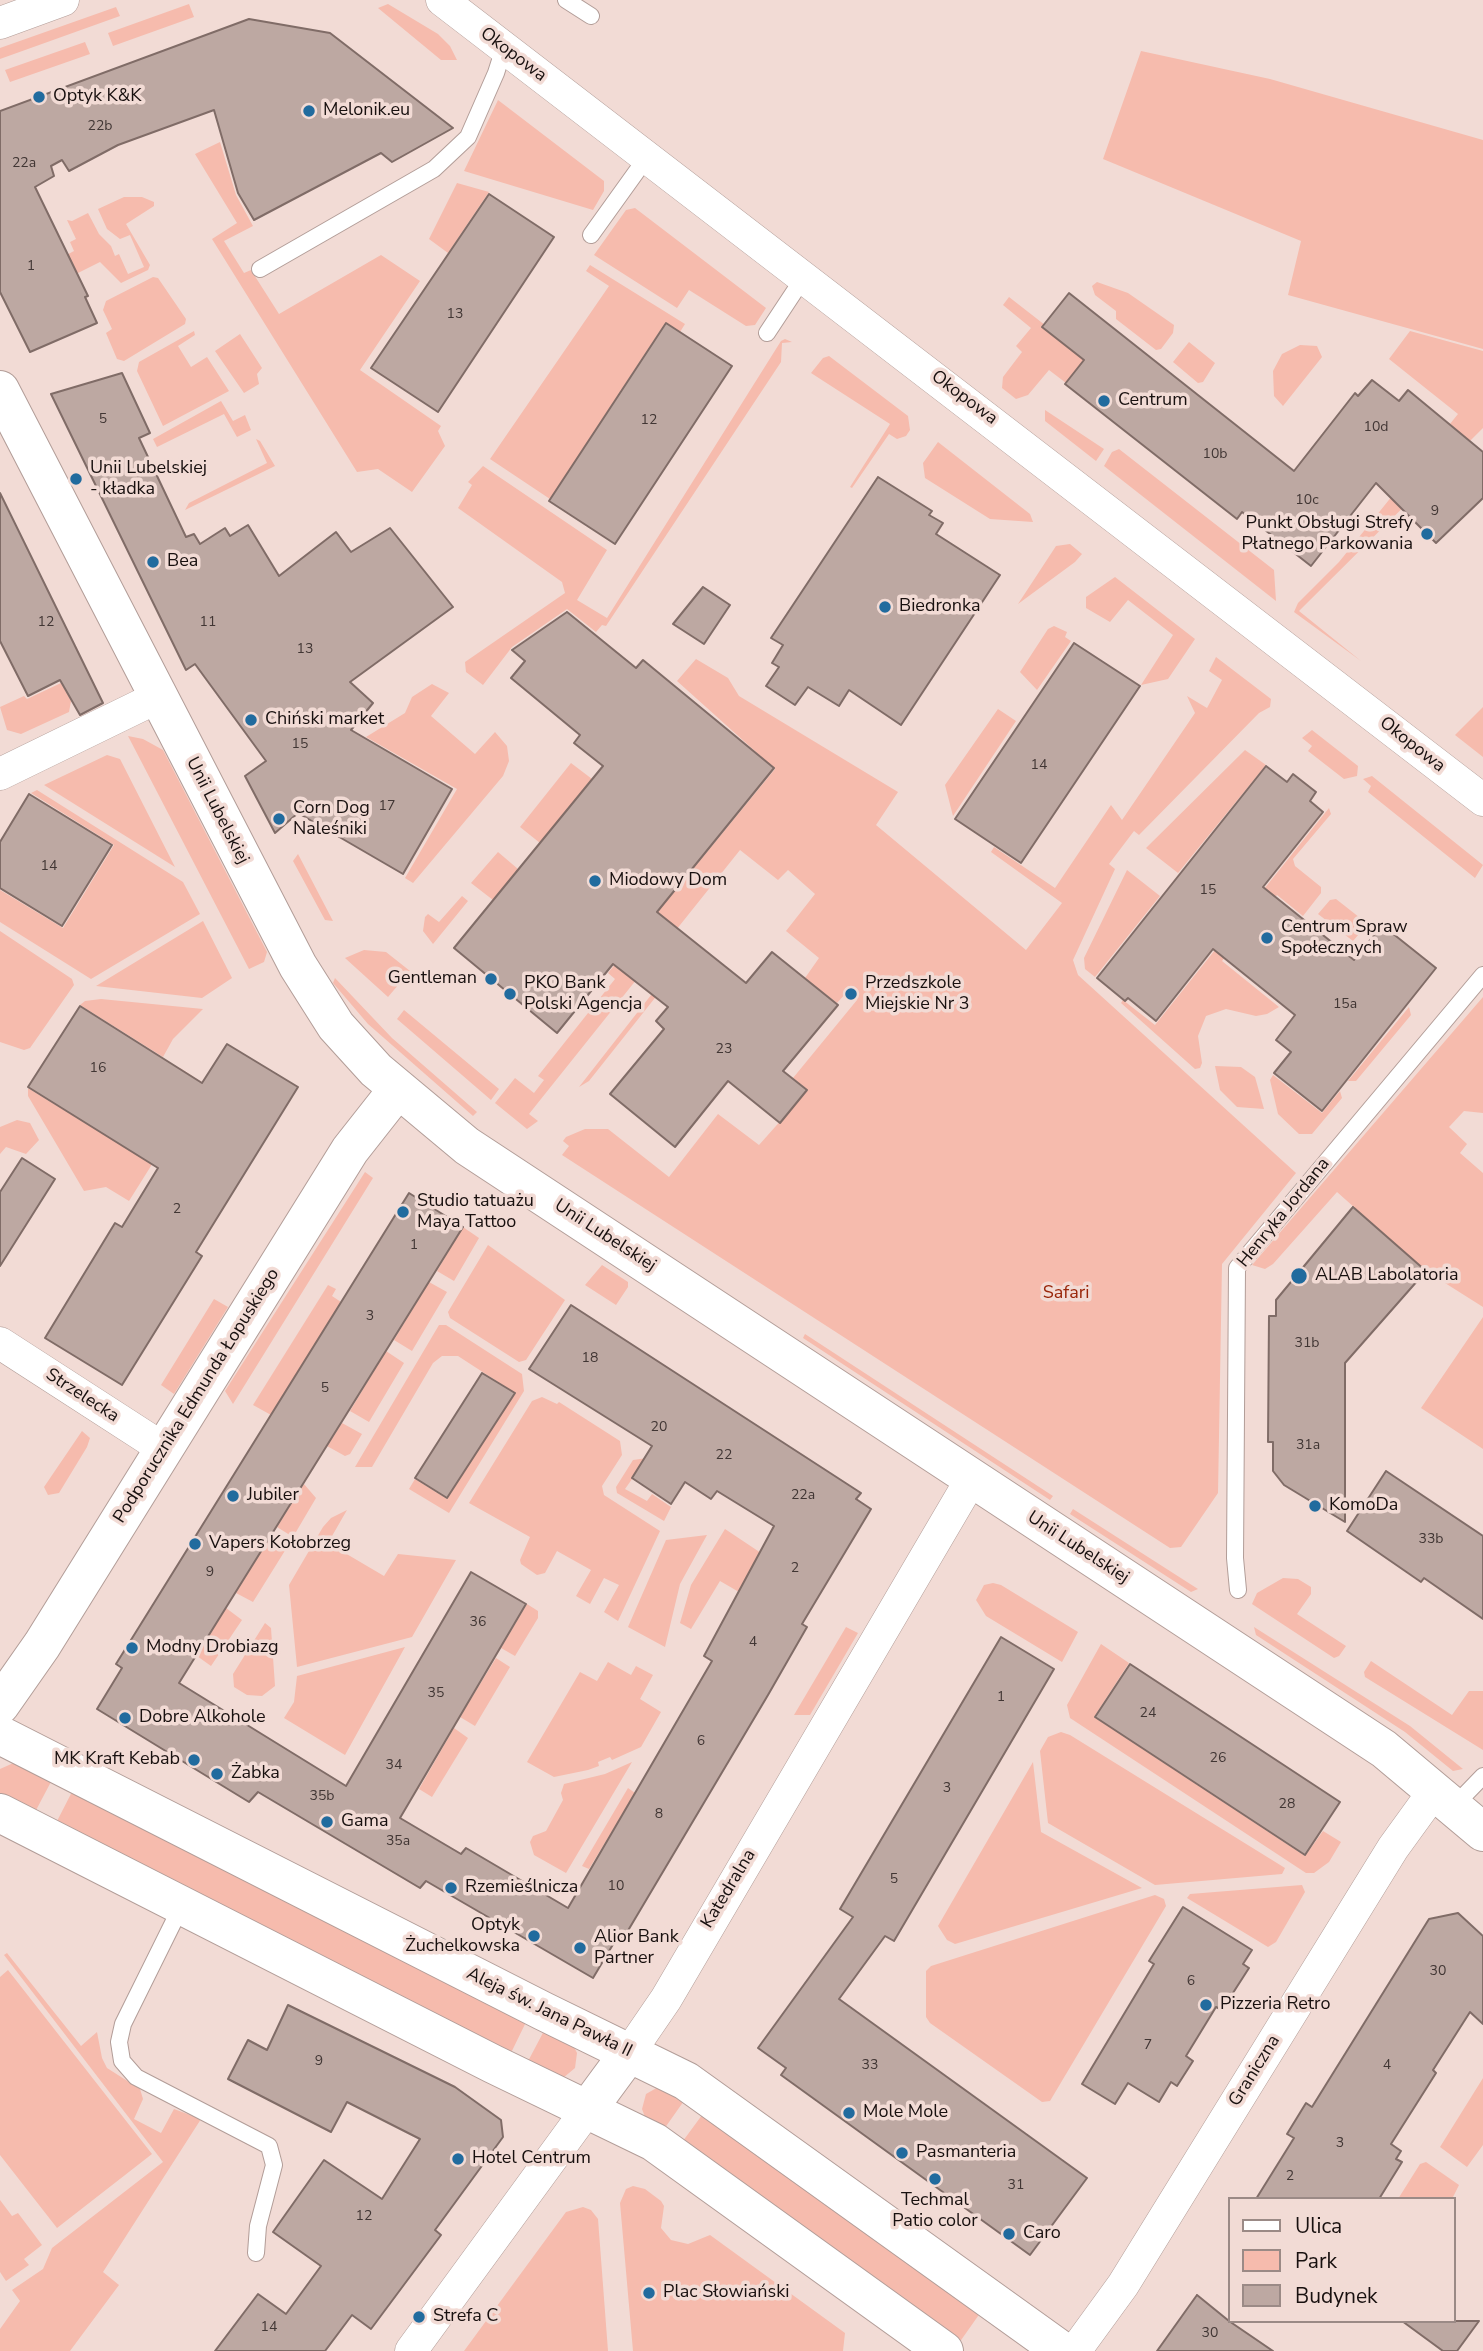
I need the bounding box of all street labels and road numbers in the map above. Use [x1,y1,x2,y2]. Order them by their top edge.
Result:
street label: Okopowa [476,23,550,87]
street label: Okopowa [927,366,1001,430]
street label: Okopowa [1375,713,1449,777]
street label: Unii Lubelskiej [181,754,253,868]
street label: Henryka Jordana [1233,1154,1335,1272]
street label: Unii Lubelskiej [550,1195,660,1277]
street label: Podporucznika Edmunda Łopuskiego [109,1265,285,1527]
street label: Strzelecka [41,1364,123,1428]
street label: Unii Lubelskiej [1023,1507,1133,1589]
street label: Katedralna [697,1846,761,1932]
street label: Aleja św. Jana Pawła II [463,1963,635,2063]
street label: Graniczna [1225,2031,1285,2111]

